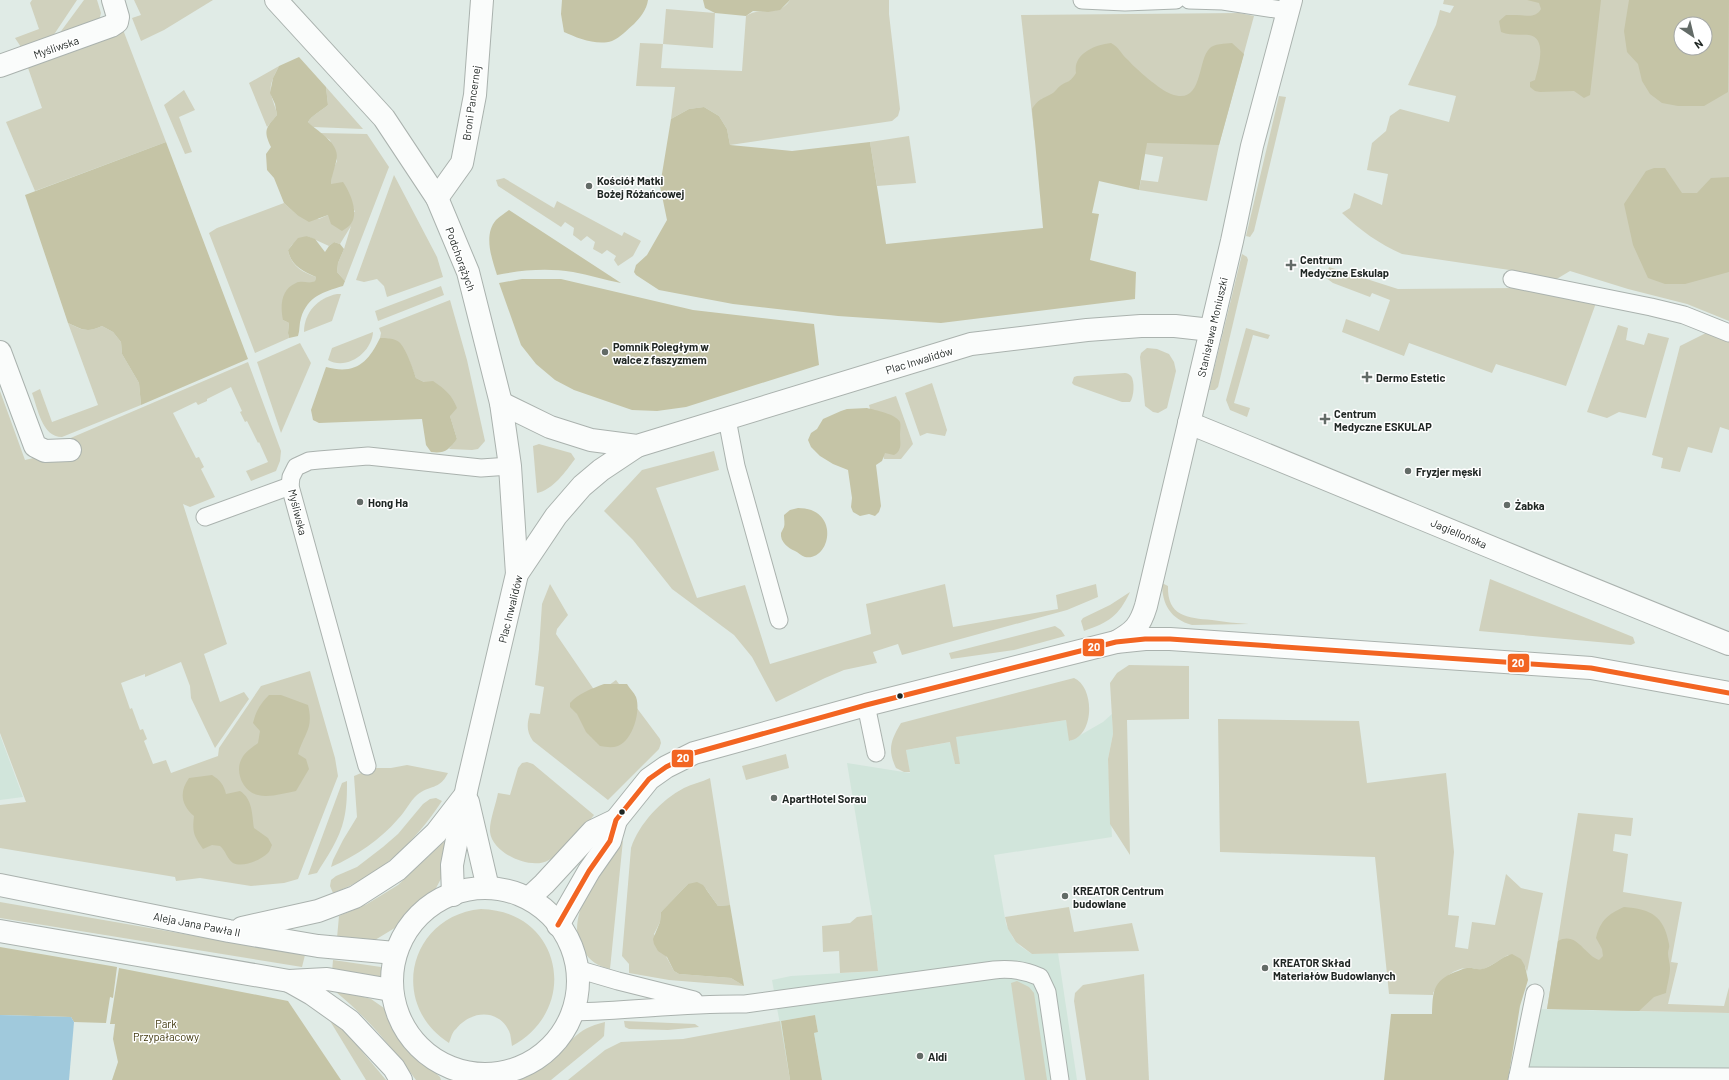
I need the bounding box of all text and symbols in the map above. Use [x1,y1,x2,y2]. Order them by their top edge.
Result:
north arrow [1673,16,1713,56]
street label: Myśliwska [32,33,80,61]
text: N [1692,37,1706,52]
street label: Broni Pancernej [459,65,483,141]
place label: Kościół Matki Bożej Różańcowej [597,174,684,200]
marker: Kościół Matki Bożej Różańcowej [584,181,594,191]
street label: Podchorążych [443,225,479,293]
place label: Centrum Medyczne Eskulap [1300,253,1389,279]
marker: Centrum Medyczne Eskulap [1285,259,1297,271]
street label: Stanisława Moniuszki [1194,276,1230,378]
place label: Pomnik Poległym w walce z faszyzmem [613,340,709,366]
street label: Plac Inwalidów [884,344,954,376]
marker: Pomnik Poległym w walce z faszyzmem [600,347,610,357]
marker: Dermo Estetic [1361,371,1373,383]
place label: Dermo Estetic [1376,371,1445,384]
place label: Centrum Medyczne ESKULAP [1334,407,1432,433]
marker: Centrum Medyczne ESKULAP [1319,413,1331,425]
place label: Fryzjer męski [1416,465,1481,478]
marker: Fryzjer męski [1403,466,1413,476]
street label: Myśliwska [286,488,310,536]
place label: Hong Ha [368,496,408,509]
marker: Hong Ha [355,497,365,507]
place label: Żabka [1515,499,1545,512]
marker: Żabka [1502,500,1512,510]
street label: Jagiellońska [1429,515,1489,551]
street label: Plac Inwalidów [495,574,525,644]
line badge: 20 [1082,638,1105,657]
text: 20 [1088,640,1100,653]
line badge: 20 [1507,653,1530,673]
text: 20 [1512,656,1524,669]
unlabelled marker [895,691,905,701]
line badge: 20 [671,749,694,768]
text: 20 [677,751,689,764]
place label: ApartHotel Sorau [782,792,866,805]
marker: ApartHotel Sorau [769,793,779,803]
unlabelled marker [617,807,627,817]
place label: KREATOR Centrum budowlane [1073,884,1164,910]
marker: KREATOR Centrum budowlane [1060,891,1070,901]
street label: Aleja Jana Pawła II [152,909,242,939]
place label: KREATOR Skład Materiałów Budowlanych [1273,956,1396,982]
marker: KREATOR Skład Materiałów Budowlanych [1260,963,1270,973]
park label: Park Przypałacowy [133,1017,199,1043]
place label: Aldi [928,1050,947,1063]
marker: Aldi [915,1051,925,1061]

